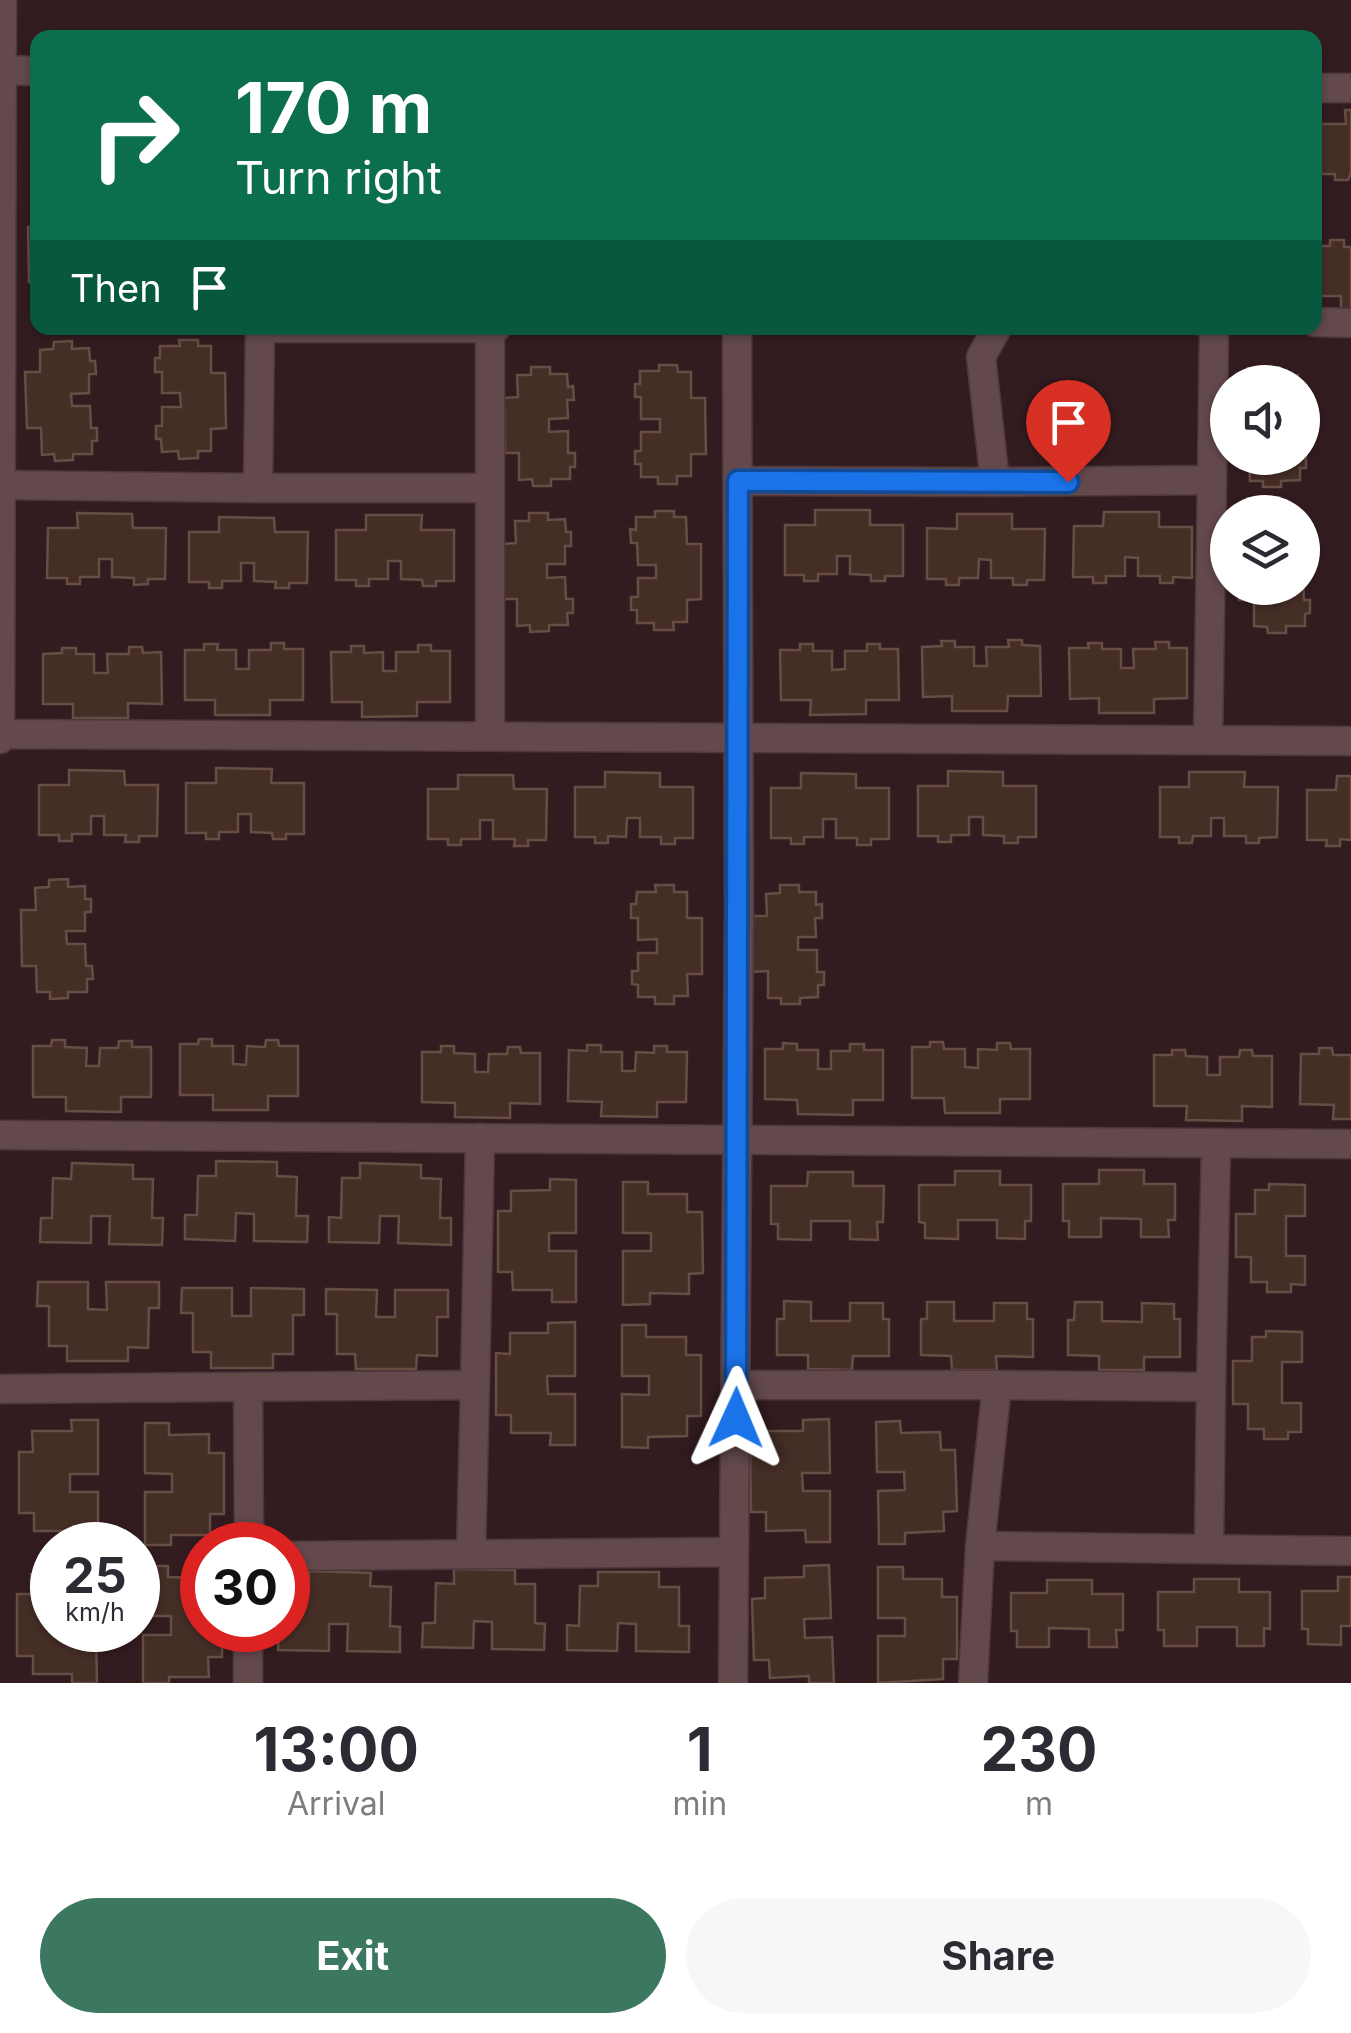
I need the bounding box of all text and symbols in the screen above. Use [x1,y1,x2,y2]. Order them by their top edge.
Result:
text: 170 m [235,65,432,150]
icon: right [70,70,200,200]
text: Turn right [235,150,442,205]
icon: arrive [182,260,237,315]
text: Then [70,265,162,311]
map controls [1210,365,1320,605]
button: sound [1210,365,1320,475]
pin [1026,380,1111,483]
icon: arrive [1041,395,1096,450]
button: layers [1210,495,1320,605]
position arrow [684,1366,788,1470]
speed limit sign: 30 [180,1522,310,1652]
text: 25 [63,1545,127,1605]
text: km/h [65,1597,125,1627]
text: 13:00 [253,1713,419,1785]
text: 1 [687,1713,713,1785]
text: 230 [981,1713,1098,1785]
text: Arrival [287,1784,385,1823]
text: min [672,1784,727,1823]
text: m [1025,1784,1053,1823]
button: Exit [40,1898,666,2013]
button: Share [686,1898,1311,2013]

